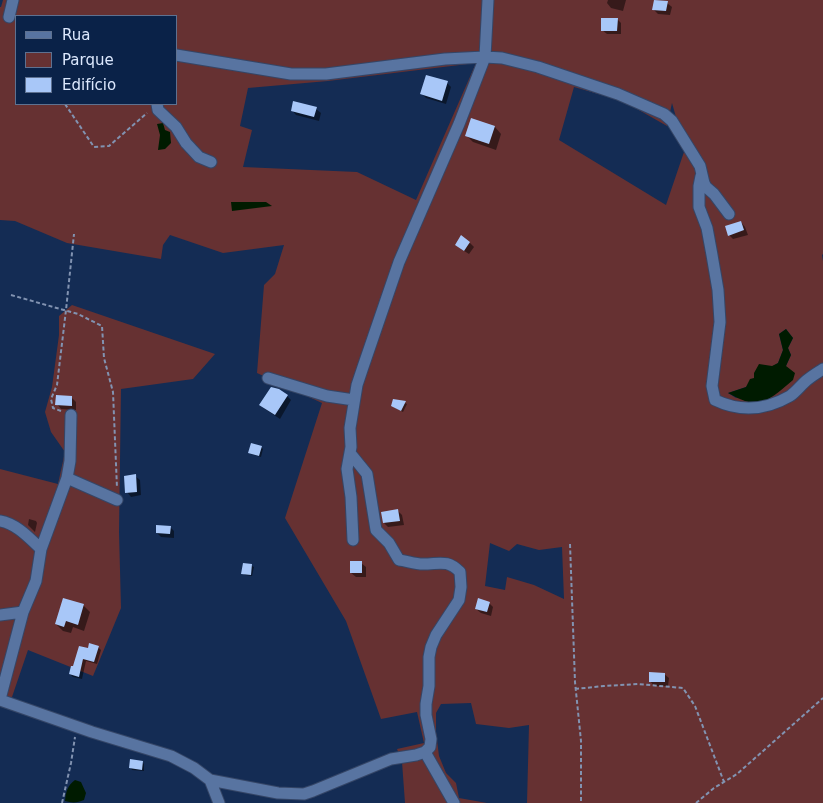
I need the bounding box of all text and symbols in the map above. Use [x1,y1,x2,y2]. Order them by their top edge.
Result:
legend [15,15,178,105]
text: Rua [62,26,90,44]
text: Parque [62,51,114,69]
text: Edifício [62,76,116,94]

